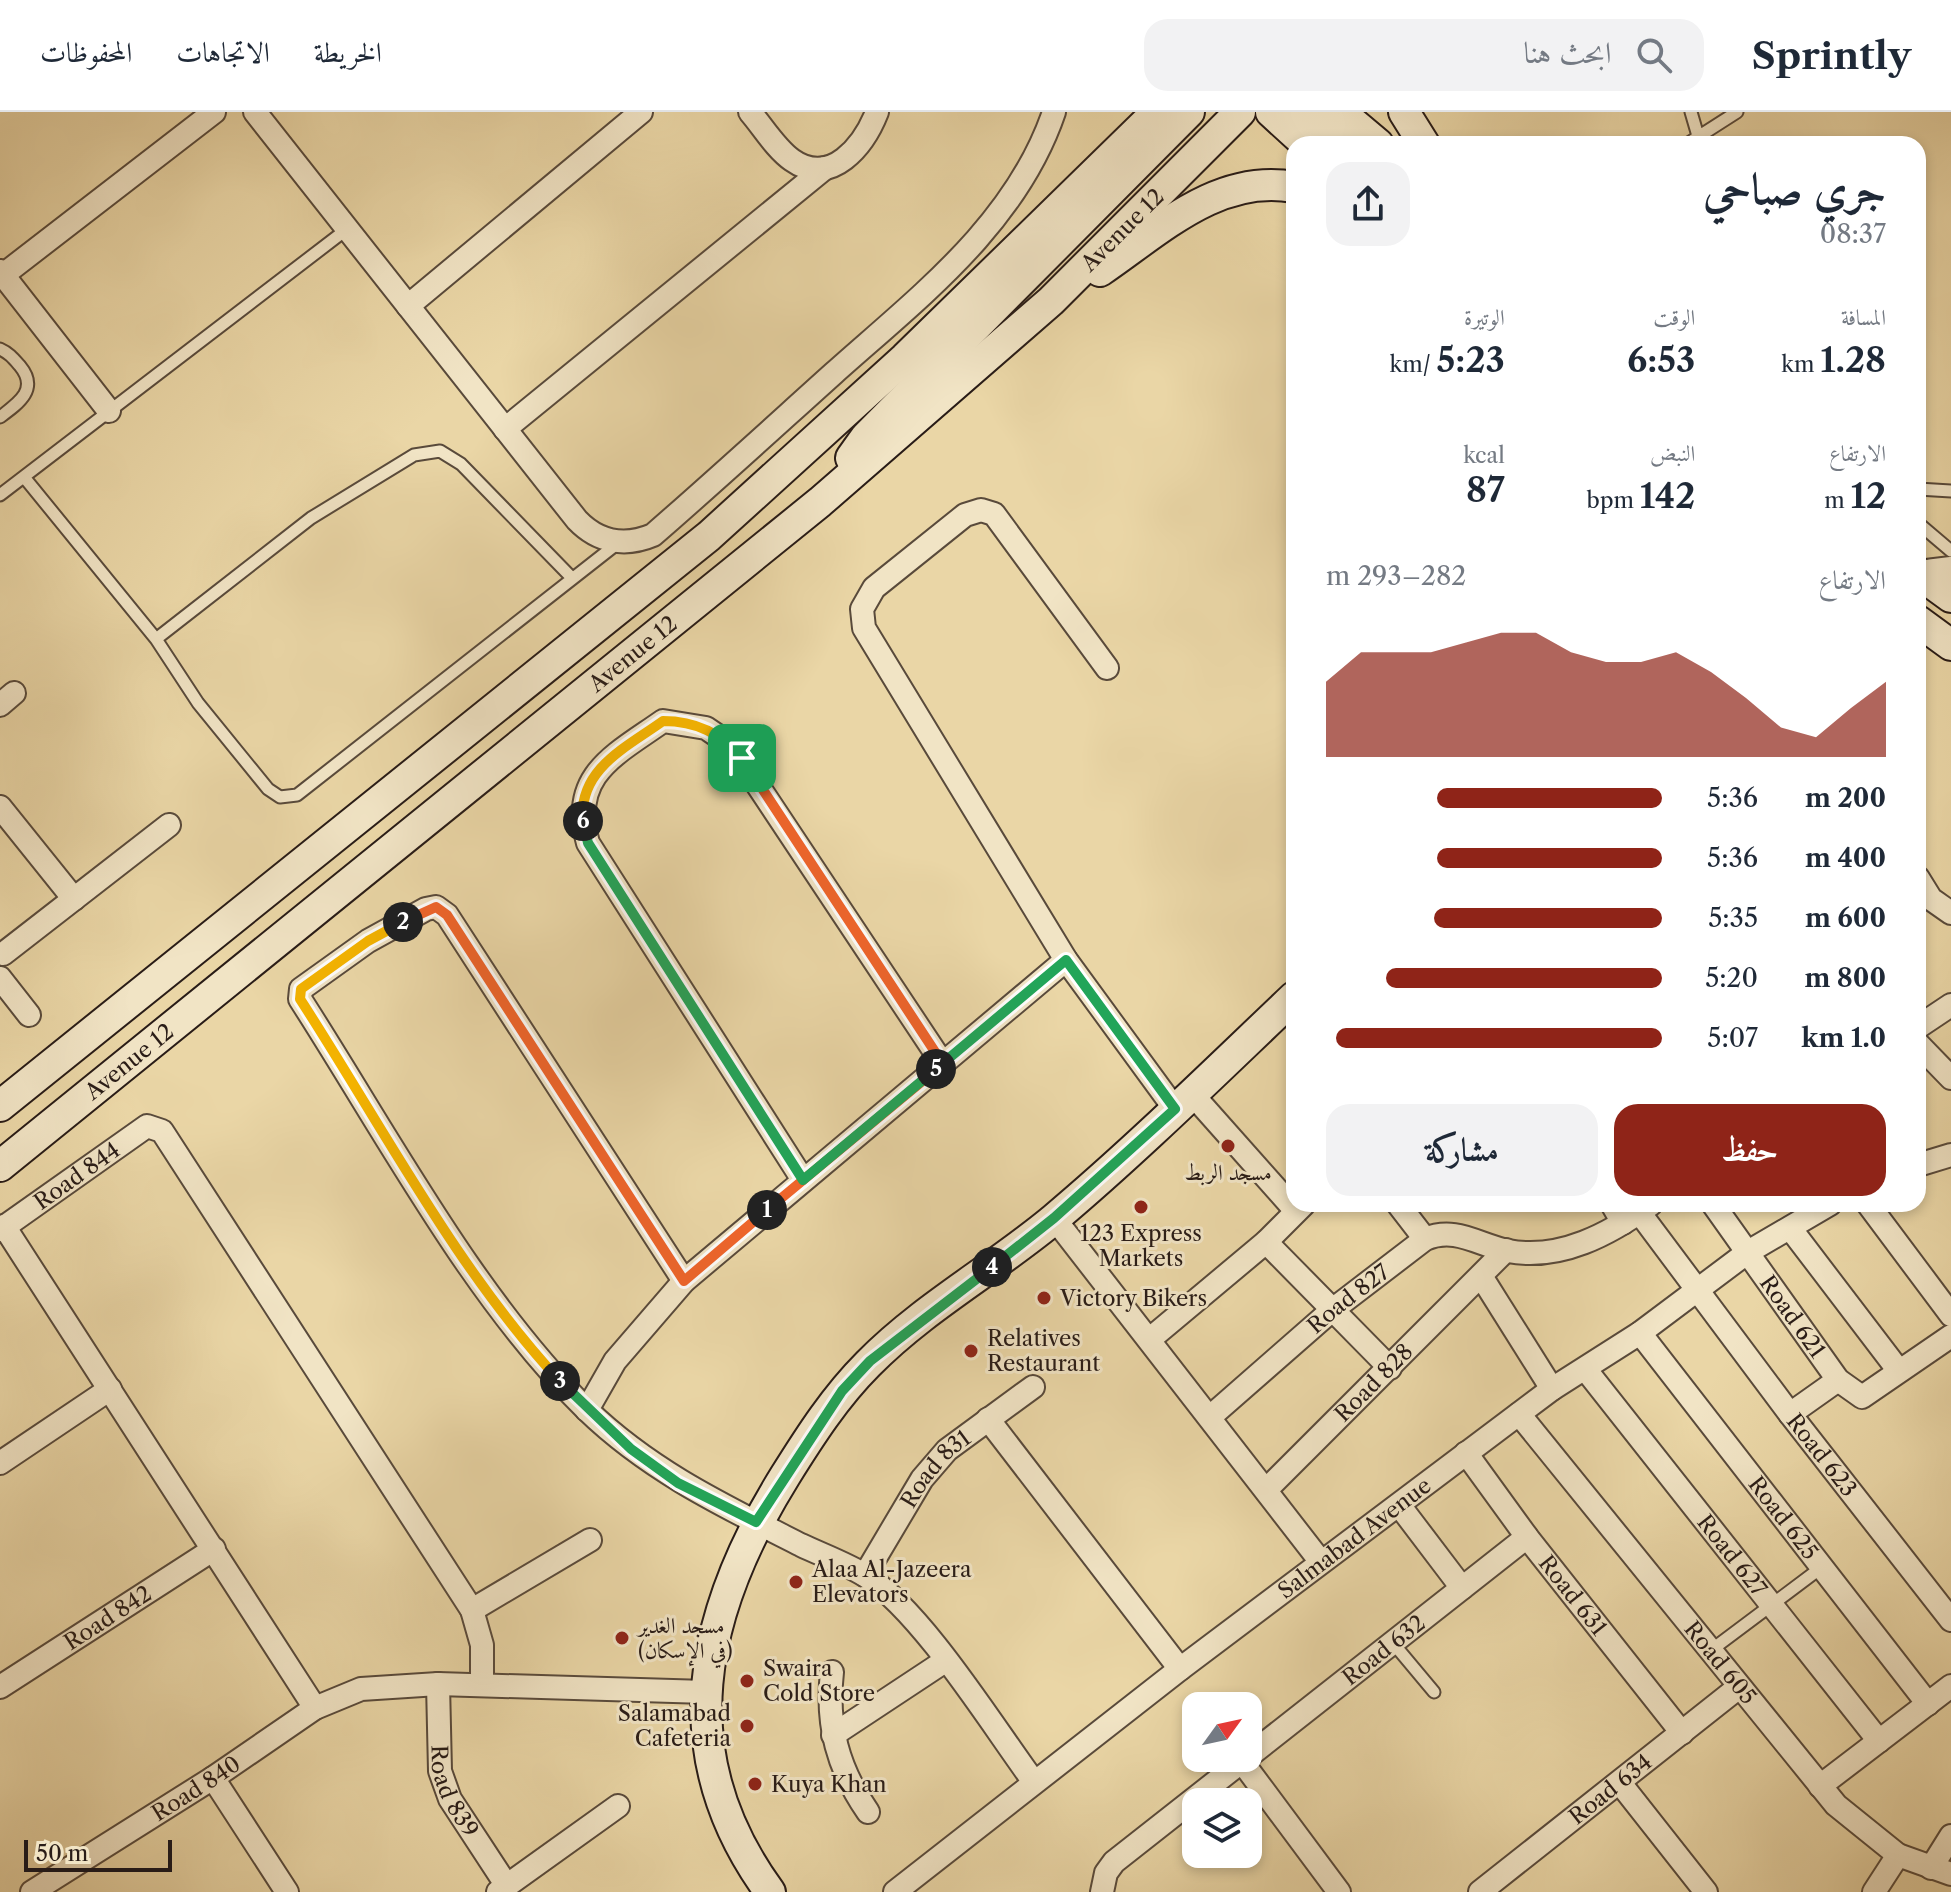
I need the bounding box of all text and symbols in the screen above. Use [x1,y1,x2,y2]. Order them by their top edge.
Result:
search box [1144,19,1704,91]
text: Sprintly [1752,32,1911,79]
icon: search [1632,33,1676,77]
text: ابحث هنا [1524,34,1612,71]
text: المحفوظات [40,35,132,69]
text: الاتجاهات [176,35,270,69]
text: الخريطة [314,35,382,69]
text: جري صباحي [1703,161,1886,215]
button: share [1326,162,1410,246]
street label: Avenue 12 [1074,183,1169,278]
text: 08:37 [1820,218,1886,250]
text: الوتيرة [1464,304,1505,331]
text: الوقت [1653,304,1695,331]
text: المسافة [1841,304,1886,331]
text: 5:23 [1437,339,1505,381]
text: 6:53 [1627,339,1695,381]
text: 1.28 [1820,339,1886,381]
text: /km [1390,351,1437,378]
text: km [1781,351,1820,378]
text: النبض [1650,440,1695,467]
text: الارتفاع [1829,440,1886,467]
text: kcal [1463,442,1505,469]
text: 87 [1466,469,1505,511]
text: 142 [1640,475,1695,517]
text: 12 [1851,475,1886,517]
text: bpm [1587,487,1640,514]
text: m [1824,487,1851,514]
text: 282–293 m [1326,560,1466,592]
text: الارتفاع [1819,564,1886,596]
street label: Avenue 12 [582,610,682,698]
pin [708,724,776,792]
icon: arrive [720,736,764,780]
text: 5:36 [1707,782,1758,814]
text: 200 m [1805,782,1886,814]
pin: 6 [563,801,603,841]
text: 6 [576,807,590,834]
text: 5:36 [1707,842,1758,874]
text: 400 m [1805,842,1886,874]
pin: 2 [383,902,423,942]
text: 5:35 [1708,902,1758,934]
text: 600 m [1805,902,1886,934]
text: 2 [397,908,410,935]
text: 5:20 [1705,962,1758,994]
text: 800 m [1804,962,1886,994]
street label: Avenue 12 [79,1018,179,1106]
text: 5:07 [1707,1022,1758,1054]
text: 1.0 km [1801,1022,1886,1054]
pin: 5 [916,1049,956,1089]
text: 5 [930,1055,942,1082]
button: مشاركة [1326,1104,1598,1196]
button: حفظ [1614,1104,1886,1196]
street label: Road 844 [29,1136,125,1215]
marker: مسجد الربط [1219,1137,1237,1155]
place label: مسجد الربط [1184,1159,1272,1186]
pin: 1 [747,1190,787,1230]
text: 1 [762,1196,772,1223]
marker: 123 Express Markets [1132,1198,1150,1216]
place label: 123 Express Markets [1080,1220,1202,1272]
pin: 4 [972,1247,1012,1287]
text: 4 [985,1253,999,1280]
street label: Road 827 [1302,1258,1395,1339]
street label: Road 621 [1754,1270,1831,1363]
place label: Victory Bikers [1059,1285,1207,1312]
marker: Victory Bikers [1035,1289,1053,1307]
place label: Relatives Restaurant [987,1325,1100,1377]
street label: Road 828 [1329,1338,1418,1427]
marker: Relatives Restaurant [962,1342,980,1360]
pin: 3 [540,1361,580,1401]
text: 3 [554,1367,566,1394]
street label: Road 623 [1781,1408,1863,1502]
street label: Road 831 [895,1424,976,1513]
street label: Salmabad Avenue [1272,1471,1436,1604]
street label: Road 625 [1743,1471,1824,1565]
street label: Road 627 [1692,1509,1773,1602]
street label: Road 631 [1533,1550,1613,1641]
place label: Alaa Al-Jazeera Elevators [811,1556,972,1608]
marker: Alaa Al-Jazeera Elevators [787,1573,805,1591]
street label: Road 842 [59,1580,156,1656]
street label: Road 632 [1337,1609,1430,1691]
place label: مسجد الغدير (في الإسكان) [636,1612,733,1669]
street label: Road 605 [1679,1616,1762,1710]
marker: مسجد الغدير (في الإسكان) [613,1629,631,1647]
place label: Swaira Cold Store [763,1655,875,1707]
marker: Swaira Cold Store [738,1672,756,1690]
north arrow [1182,1692,1262,1772]
map controls [1182,1692,1262,1868]
place label: Salamabad Cafeteria [618,1700,731,1752]
marker: Salamabad Cafeteria [738,1717,756,1735]
street label: Road 839 [426,1744,485,1842]
street label: Road 634 [1563,1748,1657,1830]
street label: Road 840 [147,1750,245,1827]
place label: Kuya Khan [771,1771,887,1798]
marker: Kuya Khan [746,1775,764,1793]
button: layers [1182,1788,1262,1868]
scale bar [24,1836,172,1872]
text: 50 m [36,1840,88,1867]

